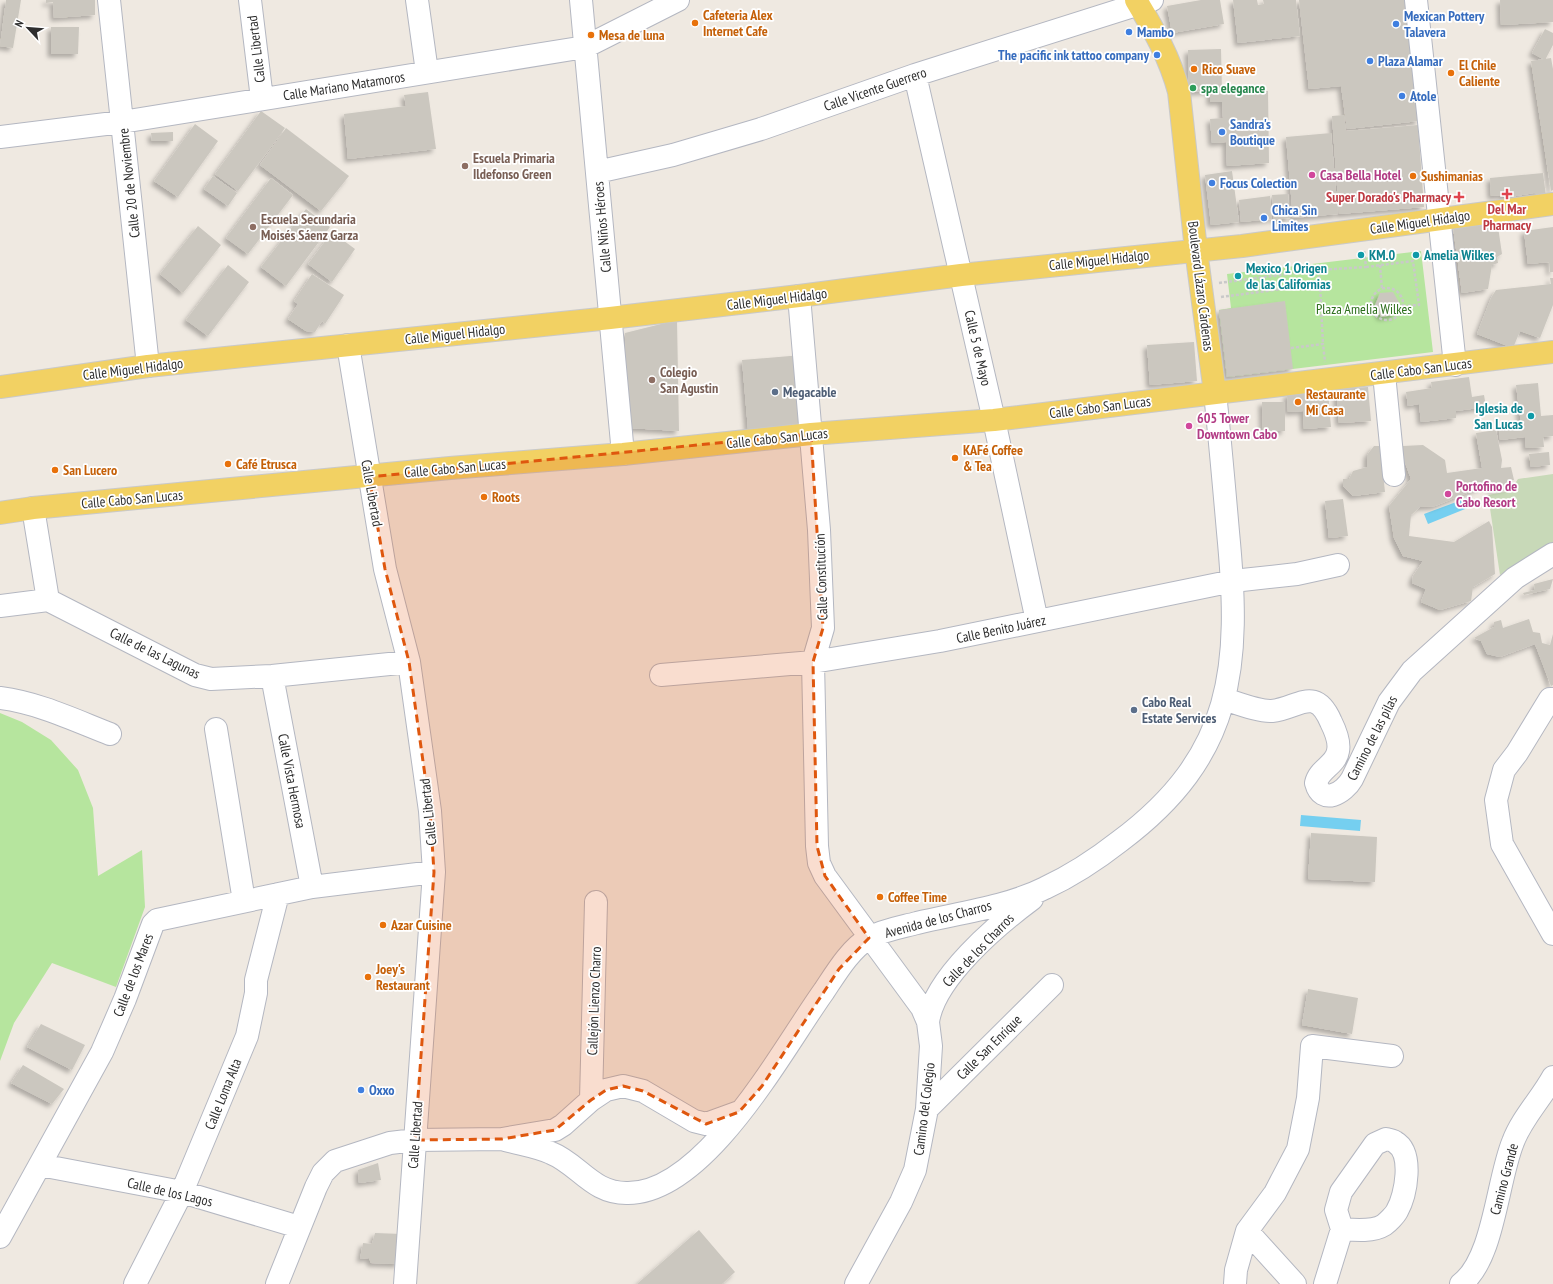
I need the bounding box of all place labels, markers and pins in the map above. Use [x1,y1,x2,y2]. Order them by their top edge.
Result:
place label: Cafeteria Alex Internet Cafe [703,6,773,40]
place label: Mexican Pottery Talavera [1404,7,1485,41]
marker: Cafeteria Alex Internet Cafe [690,18,700,28]
marker: Mexican Pottery Talavera [1391,19,1401,29]
place label: Mambo [1137,23,1174,41]
place label: Mesa de luna [599,26,665,44]
marker: Mambo [1124,27,1134,37]
marker: Mesa de luna [586,30,596,40]
place label: The pacific ink tattoo company [998,46,1149,64]
marker: The pacific ink tattoo company [1152,50,1162,60]
place label: Plaza Alamar [1378,52,1444,70]
marker: Plaza Alamar [1365,56,1375,66]
place label: El Chile Caliente [1459,56,1500,90]
place label: Rico Suave [1202,60,1256,78]
marker: Rico Suave [1189,64,1199,74]
marker: El Chile Caliente [1446,68,1456,78]
place label: spa elegance [1201,79,1265,97]
marker: spa elegance [1188,83,1198,93]
place label: Atole [1409,87,1436,105]
marker: Atole [1397,91,1407,101]
place label: Sandra's Boutique [1230,115,1275,149]
marker: Sandra's Boutique [1217,127,1227,137]
place label: Escuela Primaria Ildefonso Green [473,149,555,183]
marker: Escuela Primaria Ildefonso Green [460,161,470,171]
place label: Casa Bella Hotel [1320,166,1402,184]
place label: Sushimanias [1421,167,1483,185]
marker: Casa Bella Hotel [1307,170,1317,180]
marker: Sushimanias [1408,171,1418,181]
place label: Focus Colection [1220,174,1297,192]
marker: Focus Colection [1207,178,1217,188]
place label: Super Dorado's Pharmacy [1326,188,1451,206]
marker: Del Mar Pharmacy [1502,189,1512,199]
marker: Super Dorado's Pharmacy [1454,192,1464,202]
place label: Del Mar Pharmacy [1483,200,1532,234]
place label: Chica Sin Limites [1272,201,1317,235]
place label: Escuela Secundaria Moisés Sáenz Garza [261,210,358,244]
marker: Chica Sin Limites [1259,213,1269,223]
marker: Escuela Secundaria Moisés Sáenz Garza [248,222,258,232]
place label: KM.0 [1369,246,1396,264]
place label: Amelia Wilkes [1423,246,1494,264]
marker: KM.0 [1356,250,1366,260]
marker: Amelia Wilkes [1411,250,1421,260]
place label: Mexico 1 Origen de las Californias [1246,259,1331,293]
marker: Mexico 1 Origen de las Californias [1233,271,1243,281]
place label: Colegio San Agustin [660,363,718,397]
marker: Colegio San Agustin [647,375,657,385]
place label: Megacable [783,383,837,401]
place label: Restaurante Mi Casa [1306,385,1366,419]
marker: Megacable [770,387,780,397]
marker: Restaurante Mi Casa [1293,397,1303,407]
place label: Iglesia de San Lucas [1474,399,1523,433]
place label: 605 Tower Downtown Cabo [1197,409,1277,443]
marker: Iglesia de San Lucas [1526,411,1536,421]
marker: 605 Tower Downtown Cabo [1184,421,1194,431]
place label: KAFé Coffee & Tea [963,441,1023,475]
marker: KAFé Coffee & Tea [950,453,960,463]
place label: Café Etrusca [236,455,297,473]
marker: Café Etrusca [223,459,233,469]
place label: San Lucero [63,461,117,479]
marker: San Lucero [50,465,60,475]
place label: Portofino de Cabo Resort [1456,477,1517,511]
place label: Roots [492,488,520,506]
marker: Portofino de Cabo Resort [1443,489,1453,499]
marker: Roots [479,492,489,502]
place label: Cabo Real Estate Services [1142,693,1216,727]
marker: Cabo Real Estate Services [1129,705,1139,715]
place label: Coffee Time [888,888,947,906]
marker: Coffee Time [875,892,885,902]
place label: Azar Cuisine [390,916,452,934]
marker: Azar Cuisine [378,920,388,930]
place label: Joey's Restaurant [375,960,430,994]
marker: Joey's Restaurant [363,972,373,982]
place label: Oxxo [369,1081,395,1099]
marker: Oxxo [356,1085,366,1095]

